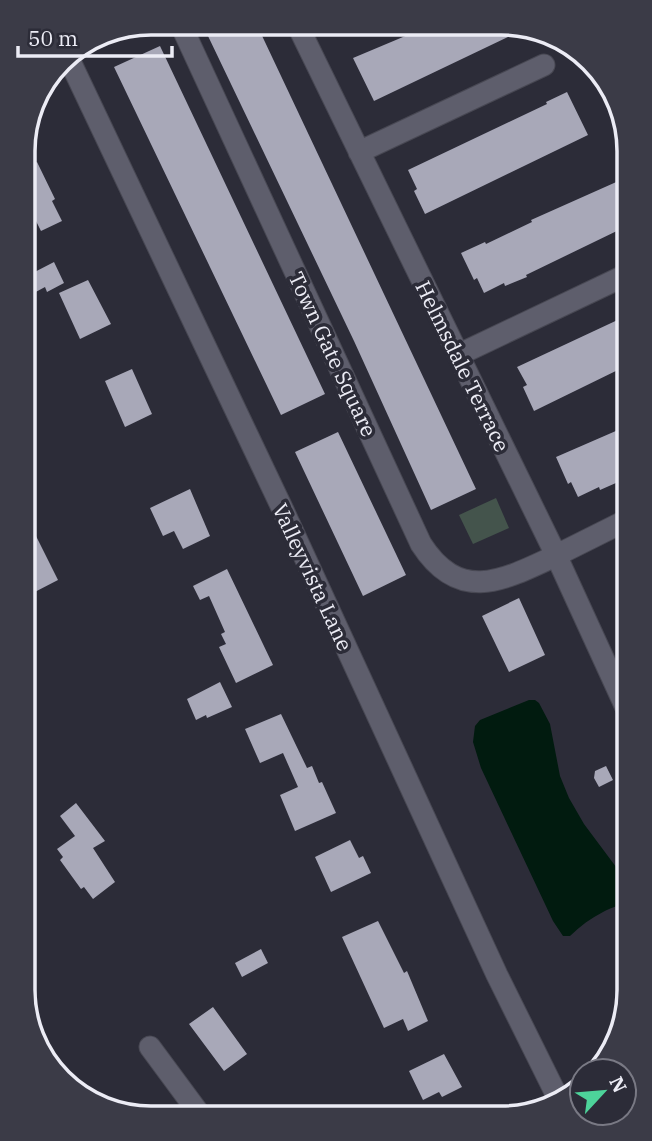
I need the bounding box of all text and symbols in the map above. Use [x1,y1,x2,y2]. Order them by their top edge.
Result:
scale bar [18,14,172,58]
text: 50 m [28,24,78,52]
street label: Town Gate Square [282,267,384,441]
street label: Helmsdale Terrace [409,276,517,456]
street label: Valleyvista Lane [267,499,359,655]
north arrow [568,1057,638,1127]
text: N [604,1073,632,1097]

